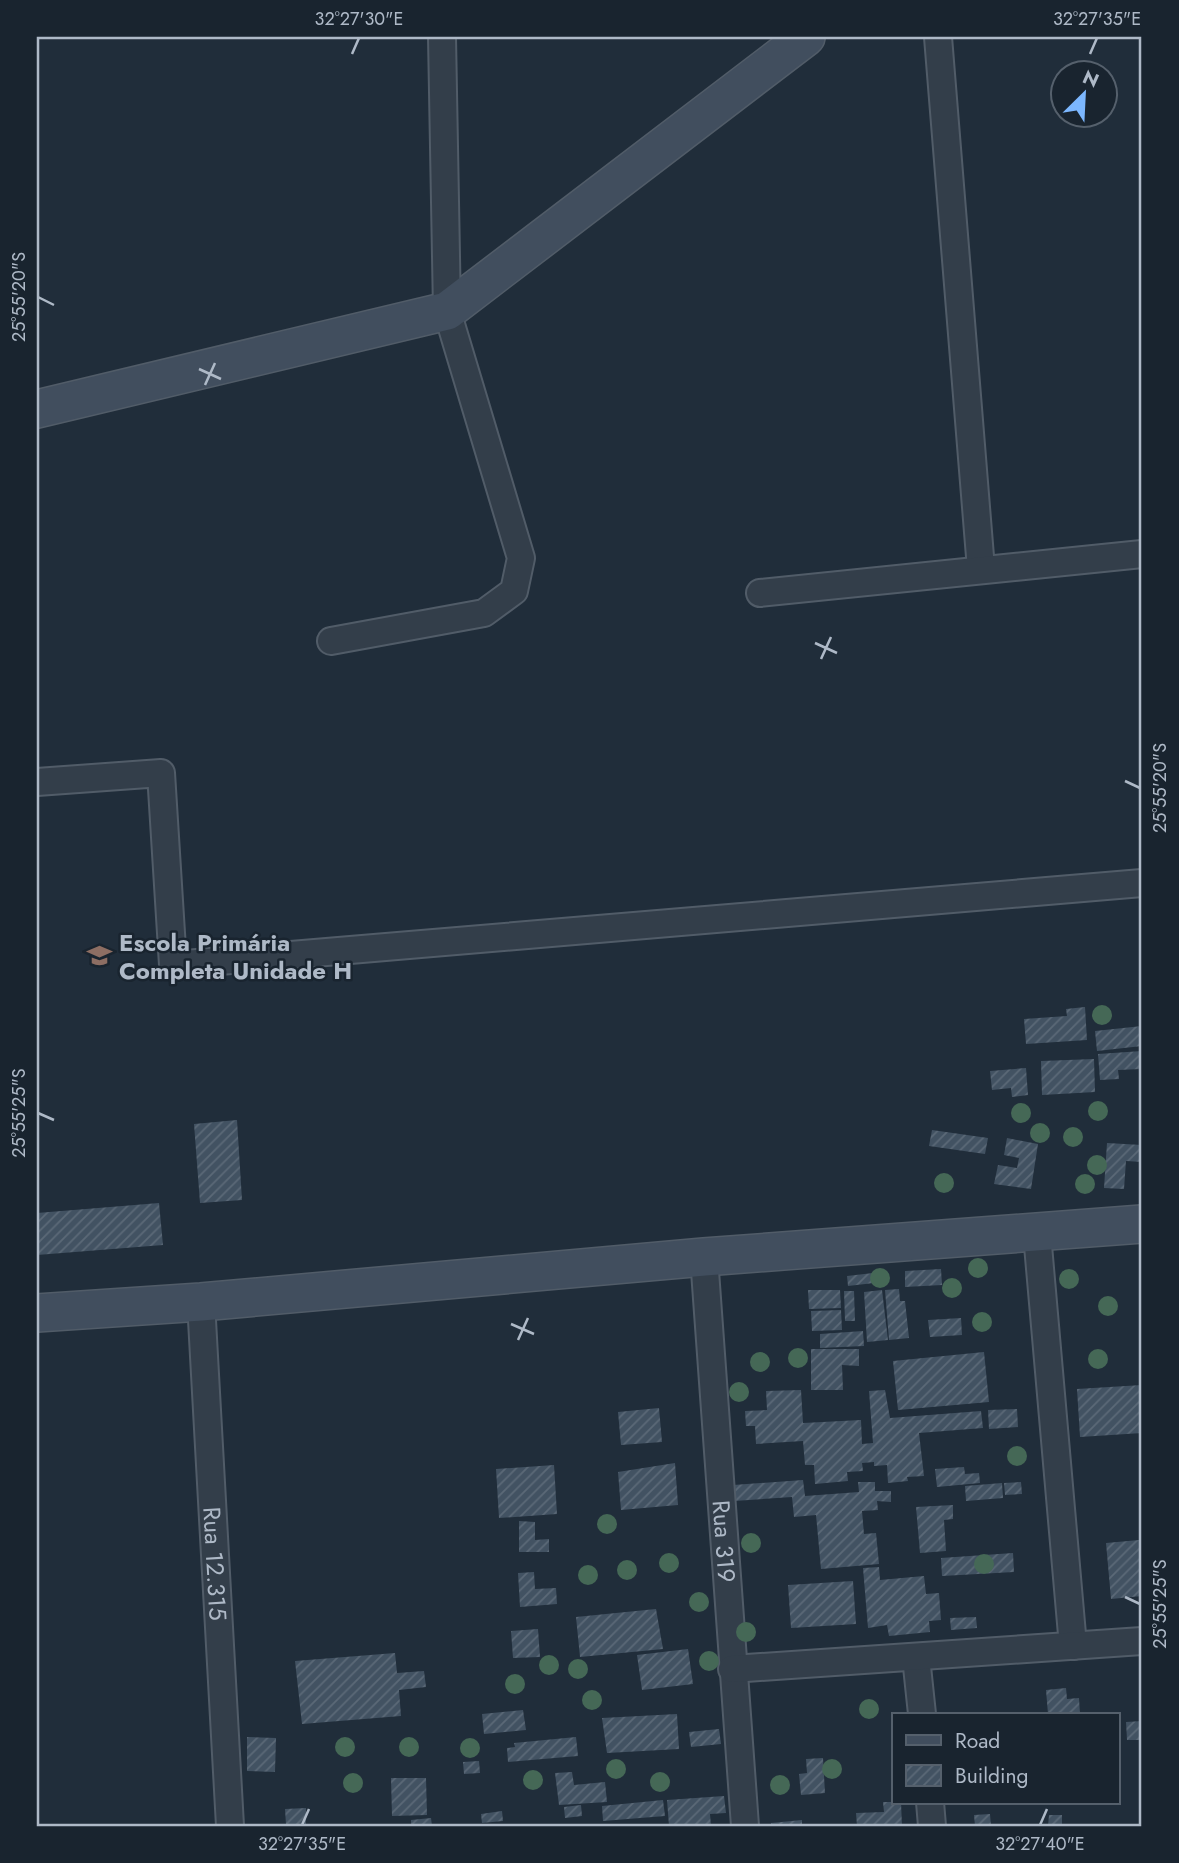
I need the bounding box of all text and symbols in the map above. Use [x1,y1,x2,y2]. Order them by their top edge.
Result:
text: 32°27'30"E [315,6,403,32]
text: 32°27'35"E [1053,6,1141,32]
north arrow [1050,60,1120,130]
text: N [1078,64,1103,94]
text: 25°55'20"S [6,252,32,342]
text: 25°55'20"S [1147,743,1173,833]
place label: Escola Primária Completa Unidade H [119,925,352,988]
school or university icon: Escola Primária Completa Unidade H [85,942,113,970]
text: 25°55'25"S [6,1068,32,1158]
street label: Rua 319 [704,1499,745,1584]
street label: Rua 12.315 [195,1506,236,1621]
text: 25°55'25"S [1147,1559,1173,1649]
legend [892,1713,1120,1804]
text: Road [955,1726,1000,1756]
text: Building [955,1761,1028,1791]
text: 32°27'35"E [258,1831,346,1857]
text: 32°27'40"E [995,1831,1085,1857]

